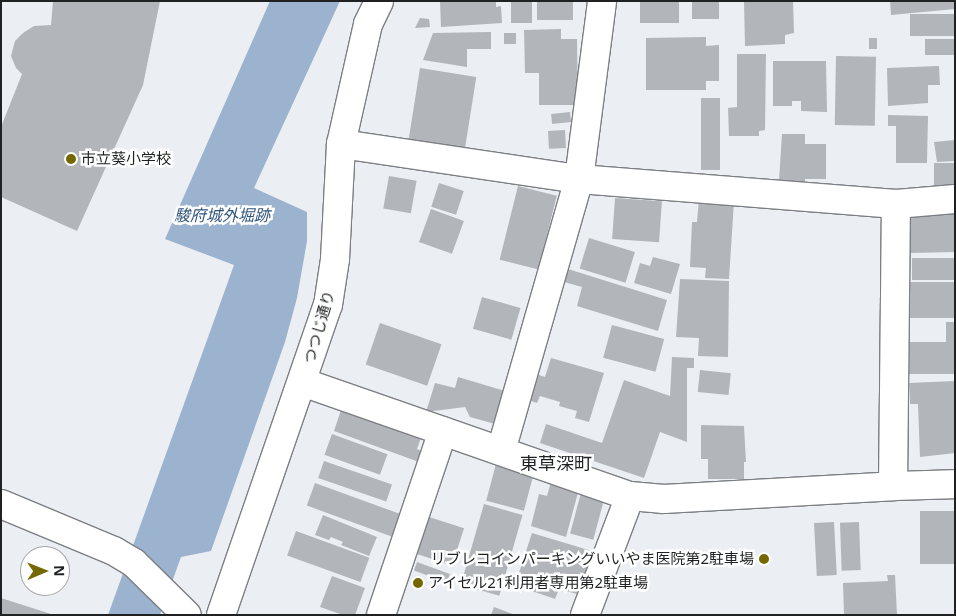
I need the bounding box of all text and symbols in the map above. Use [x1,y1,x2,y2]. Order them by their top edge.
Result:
place label: 市立葵小学校 [81,150,171,168]
marker: 市立葵小学校 [65,153,77,165]
water label: 駿府城外堀跡 [174,205,270,225]
street label: つつじ通り [300,288,338,366]
district label: 東草深町 [520,452,592,474]
north arrow [20,546,70,596]
place label: リブレコインパーキングいいやま医院第2駐車場 [430,550,754,568]
marker: リブレコインパーキングいいやま医院第2駐車場 [758,553,770,565]
text: N [50,565,69,577]
place label: アイセル21利用者専用第2駐車場 [428,574,649,592]
marker: アイセル21利用者専用第2駐車場 [412,577,424,589]

